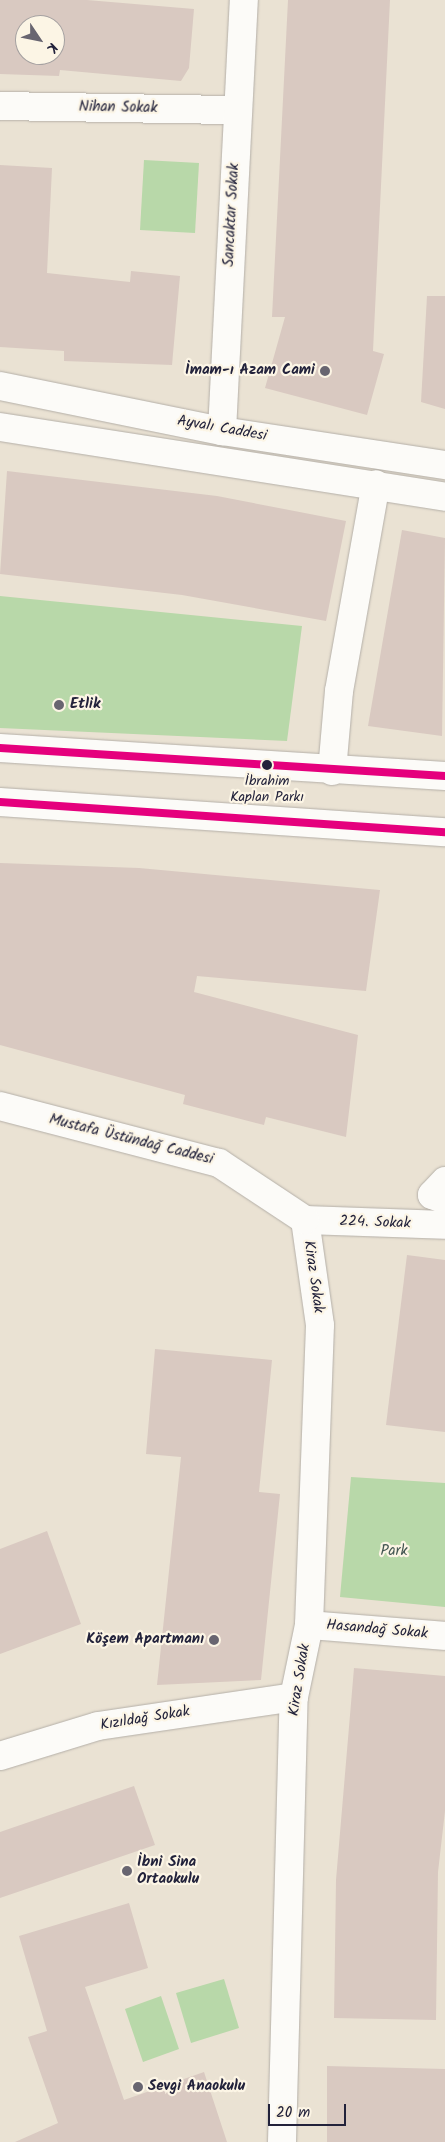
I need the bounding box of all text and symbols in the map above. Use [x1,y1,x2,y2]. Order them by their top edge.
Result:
north arrow [15,15,65,65]
text: K [40,38,63,57]
street label: Nihan Sokak [79,98,157,118]
street label: Sancaktar Sokak [220,163,244,267]
place label: İmam-ı Azam Cami [185,362,315,380]
marker: İmam-ı Azam Cami [319,365,331,377]
street label: Ayvalı Caddesi [176,412,268,446]
place label: Etlik [70,696,100,714]
marker: Etlik [52,698,66,712]
marker: İbrahim Kaplan Parkı [262,760,272,770]
place label: İbrahim Kaplan Parkı [230,773,304,806]
street label: Mustafa Üstündağ Caddesi [47,1111,215,1169]
street label: 224. Sokak [339,1213,411,1233]
street label: Kiraz Sokak [299,1240,327,1314]
park label: Park [380,1543,408,1561]
street label: Hasandağ Sokak [325,1617,429,1643]
place label: Köşem Apartmanı [86,1631,204,1649]
marker: Köşem Apartmanı [208,1634,220,1646]
street label: Kiraz Sokak [285,1643,315,1717]
street label: Kızıldağ Sokak [99,1703,191,1735]
place label: İbni Sina Ortaokulu [137,1853,199,1888]
marker: İbni Sina Ortaokulu [121,1865,133,1877]
place label: Sevgi Anaokulu [148,2078,245,2096]
marker: Sevgi Anaokulu [132,2081,144,2093]
scale bar [270,2094,348,2126]
text: 20 m [276,2101,310,2125]

